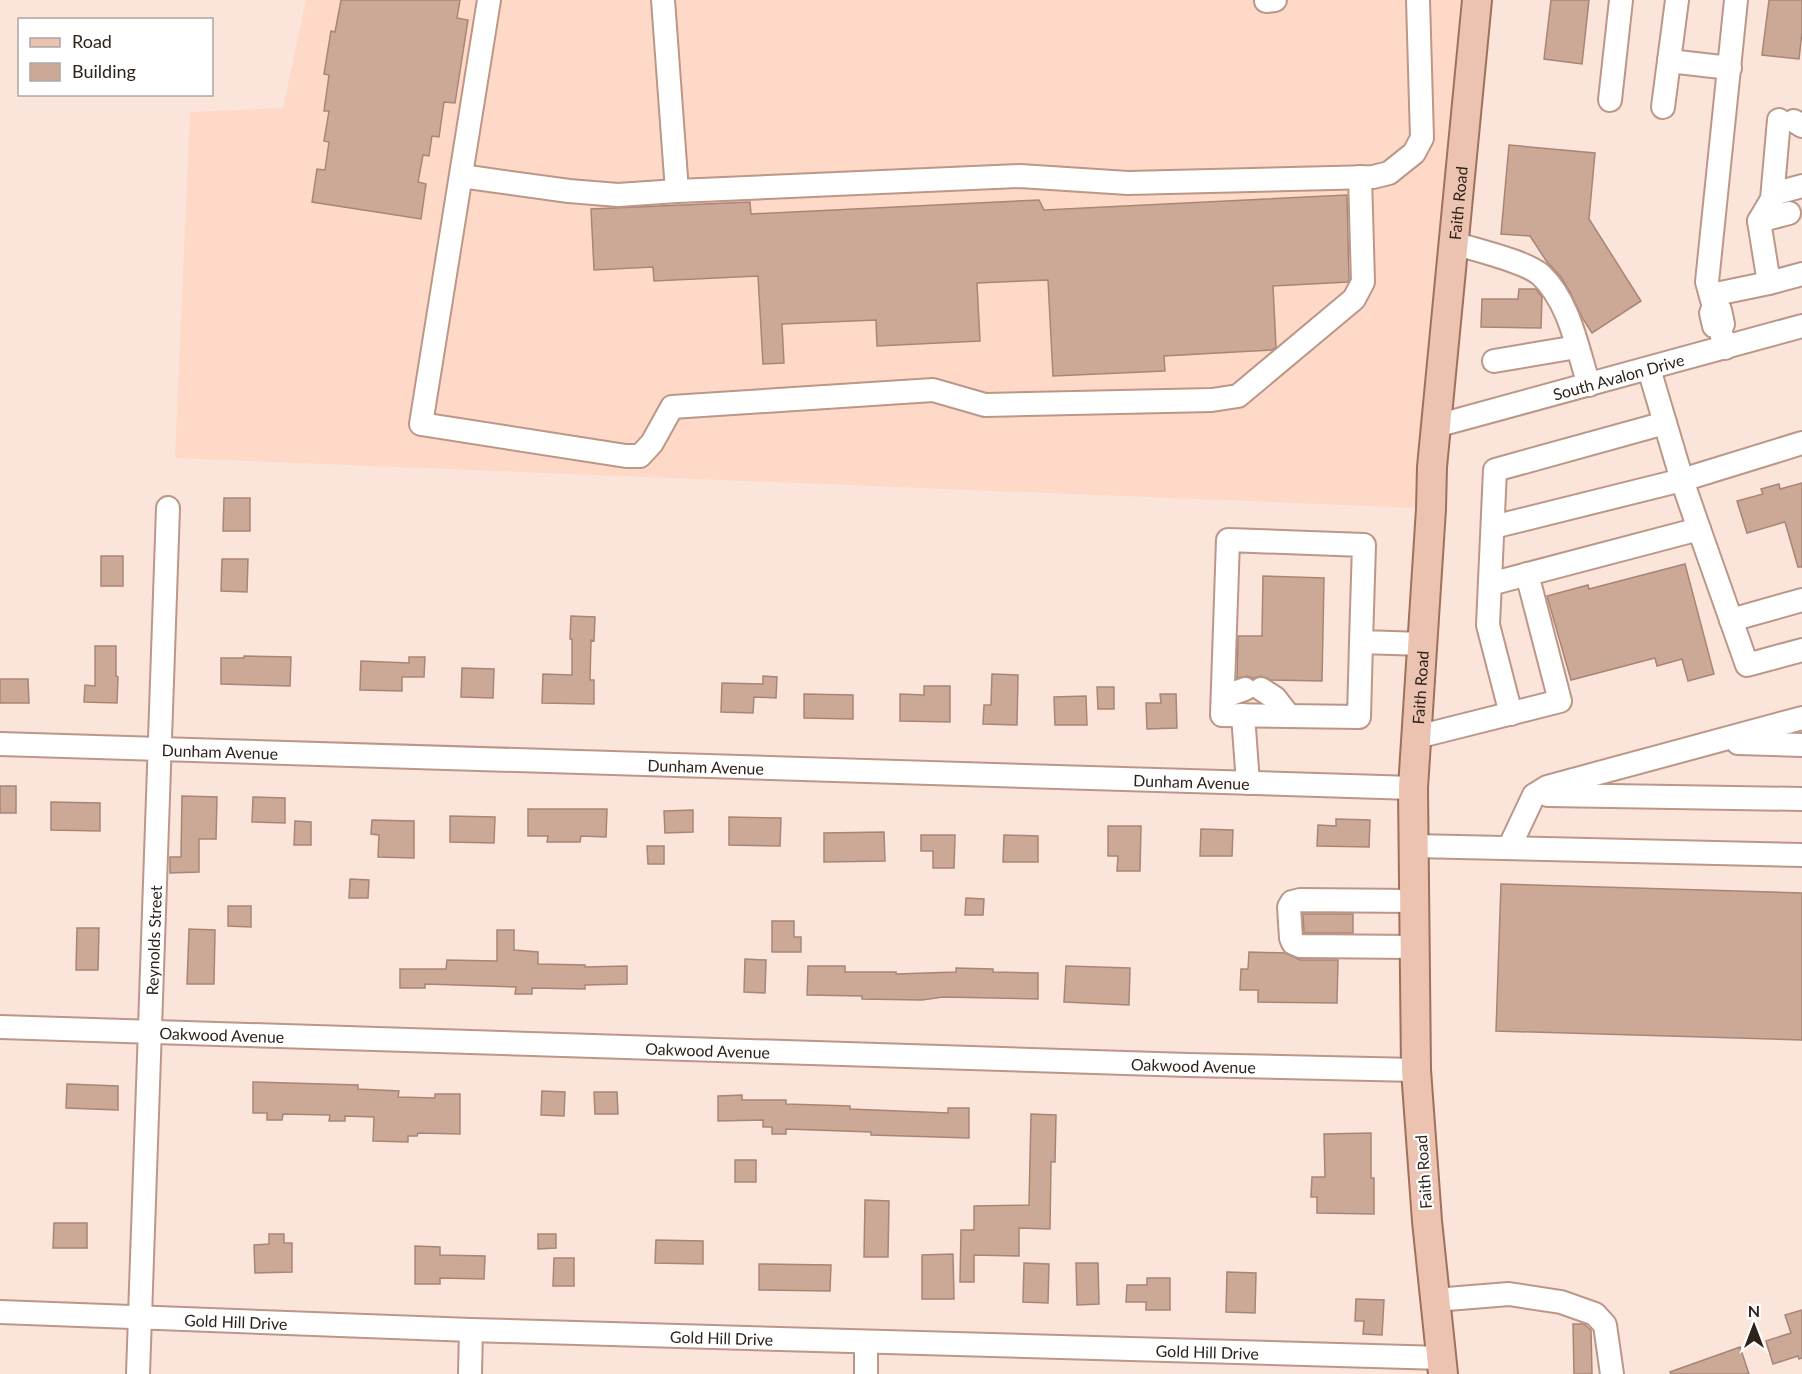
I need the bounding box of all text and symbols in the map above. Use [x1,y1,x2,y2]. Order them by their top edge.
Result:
legend [18,18,213,96]
text: Road [72,30,112,52]
text: Building [72,60,136,82]
street label: Faith Road [1444,165,1470,241]
street label: South Avalon Drive [1551,349,1686,403]
street label: Faith Road [1408,650,1431,725]
street label: Dunham Avenue [161,740,278,762]
street label: Dunham Avenue [647,755,764,777]
street label: Dunham Avenue [1133,770,1250,792]
street label: Reynolds Street [142,885,164,996]
street label: Oakwood Avenue [159,1023,285,1046]
street label: Oakwood Avenue [645,1038,770,1061]
street label: Oakwood Avenue [1131,1054,1256,1076]
street label: Faith Road [1411,1134,1435,1210]
north arrow [1724,1296,1784,1356]
text: N [1748,1301,1760,1320]
street label: Gold Hill Drive [184,1310,288,1332]
street label: Gold Hill Drive [670,1326,773,1348]
street label: Gold Hill Drive [1155,1340,1259,1362]

